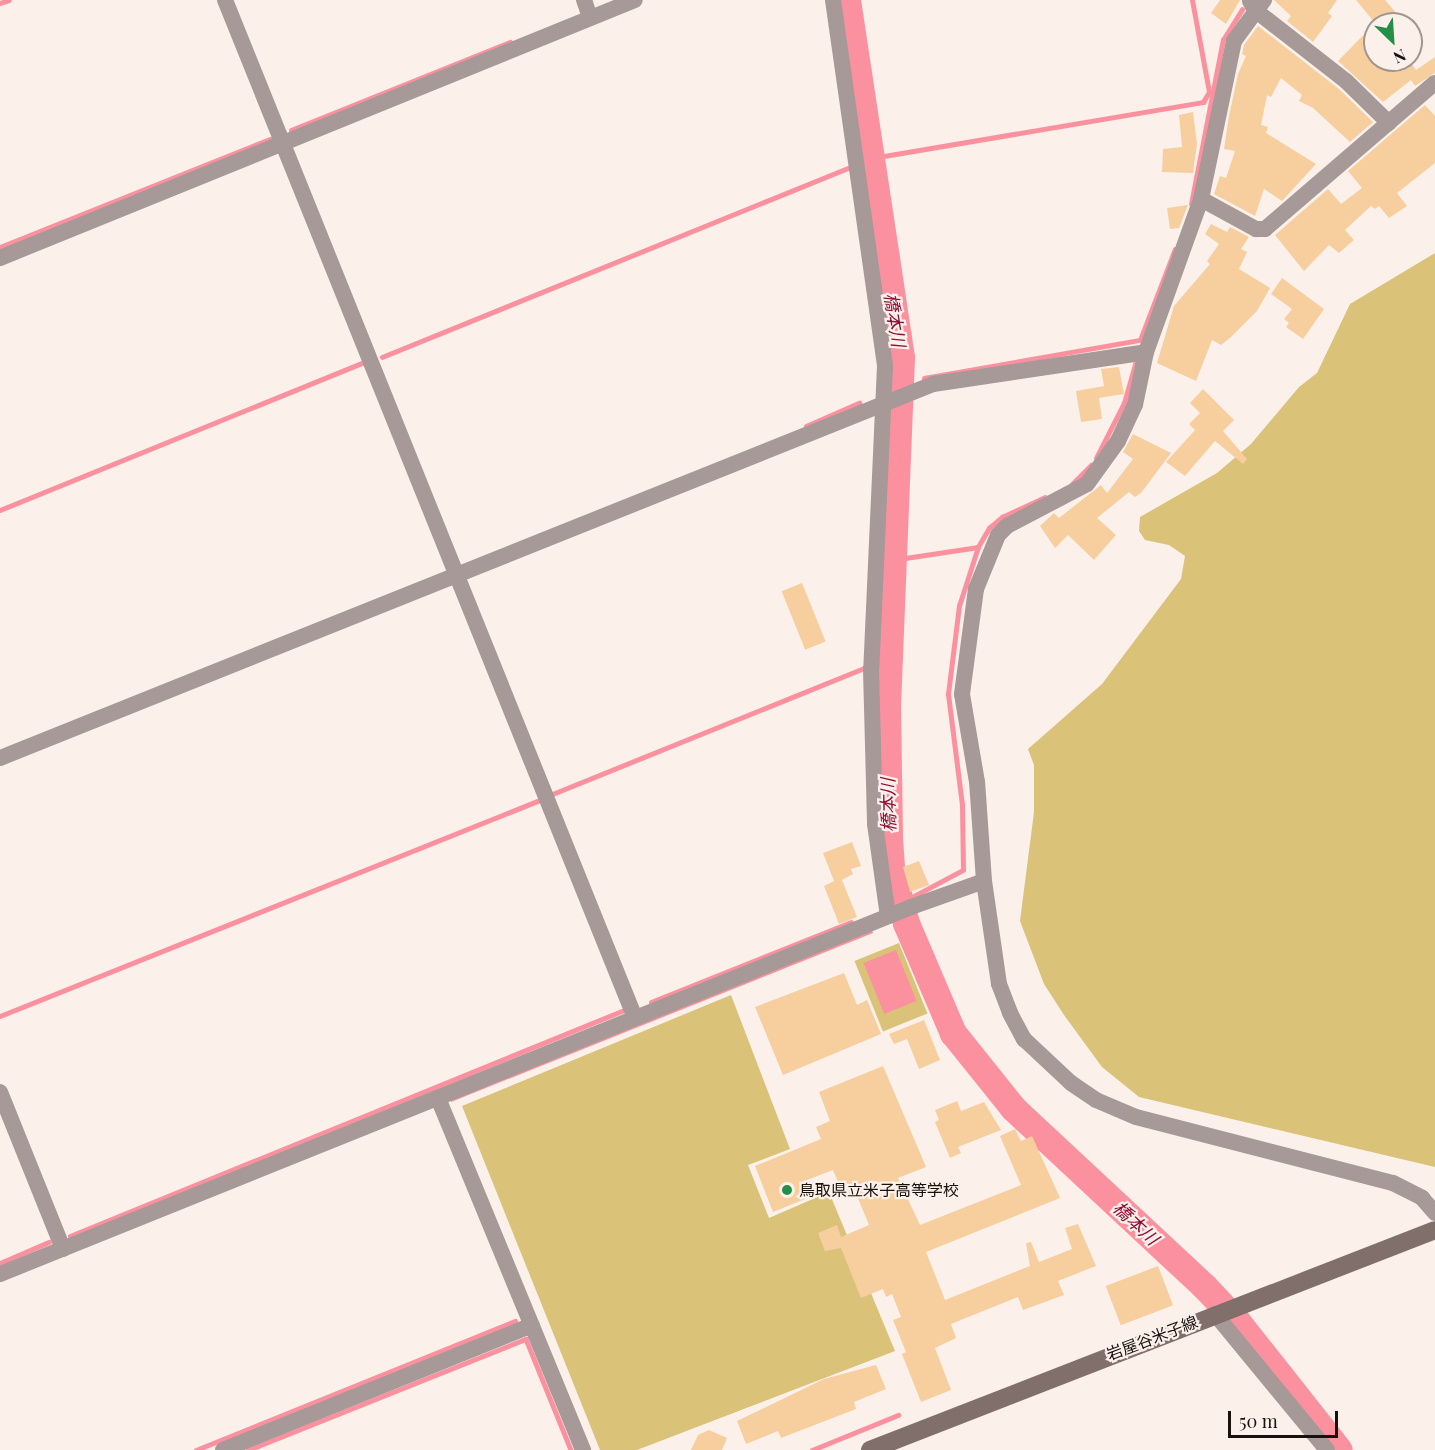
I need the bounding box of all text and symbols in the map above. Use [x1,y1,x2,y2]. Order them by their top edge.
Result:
north arrow [1363,12,1423,72]
text: N [1390,45,1410,69]
water label: 橋本川 [880,292,910,348]
water label: 橋本川 [877,778,899,832]
place label: 鳥取県立米子高等学校 [799,1180,959,1200]
marker: 鳥取県立米子高等学校 [780,1183,794,1197]
water label: 橋本川 [1109,1197,1163,1249]
street label: 岩屋谷米子線 [1104,1312,1200,1364]
scale bar [1231,1399,1340,1437]
text: 50 m [1239,1409,1278,1433]

